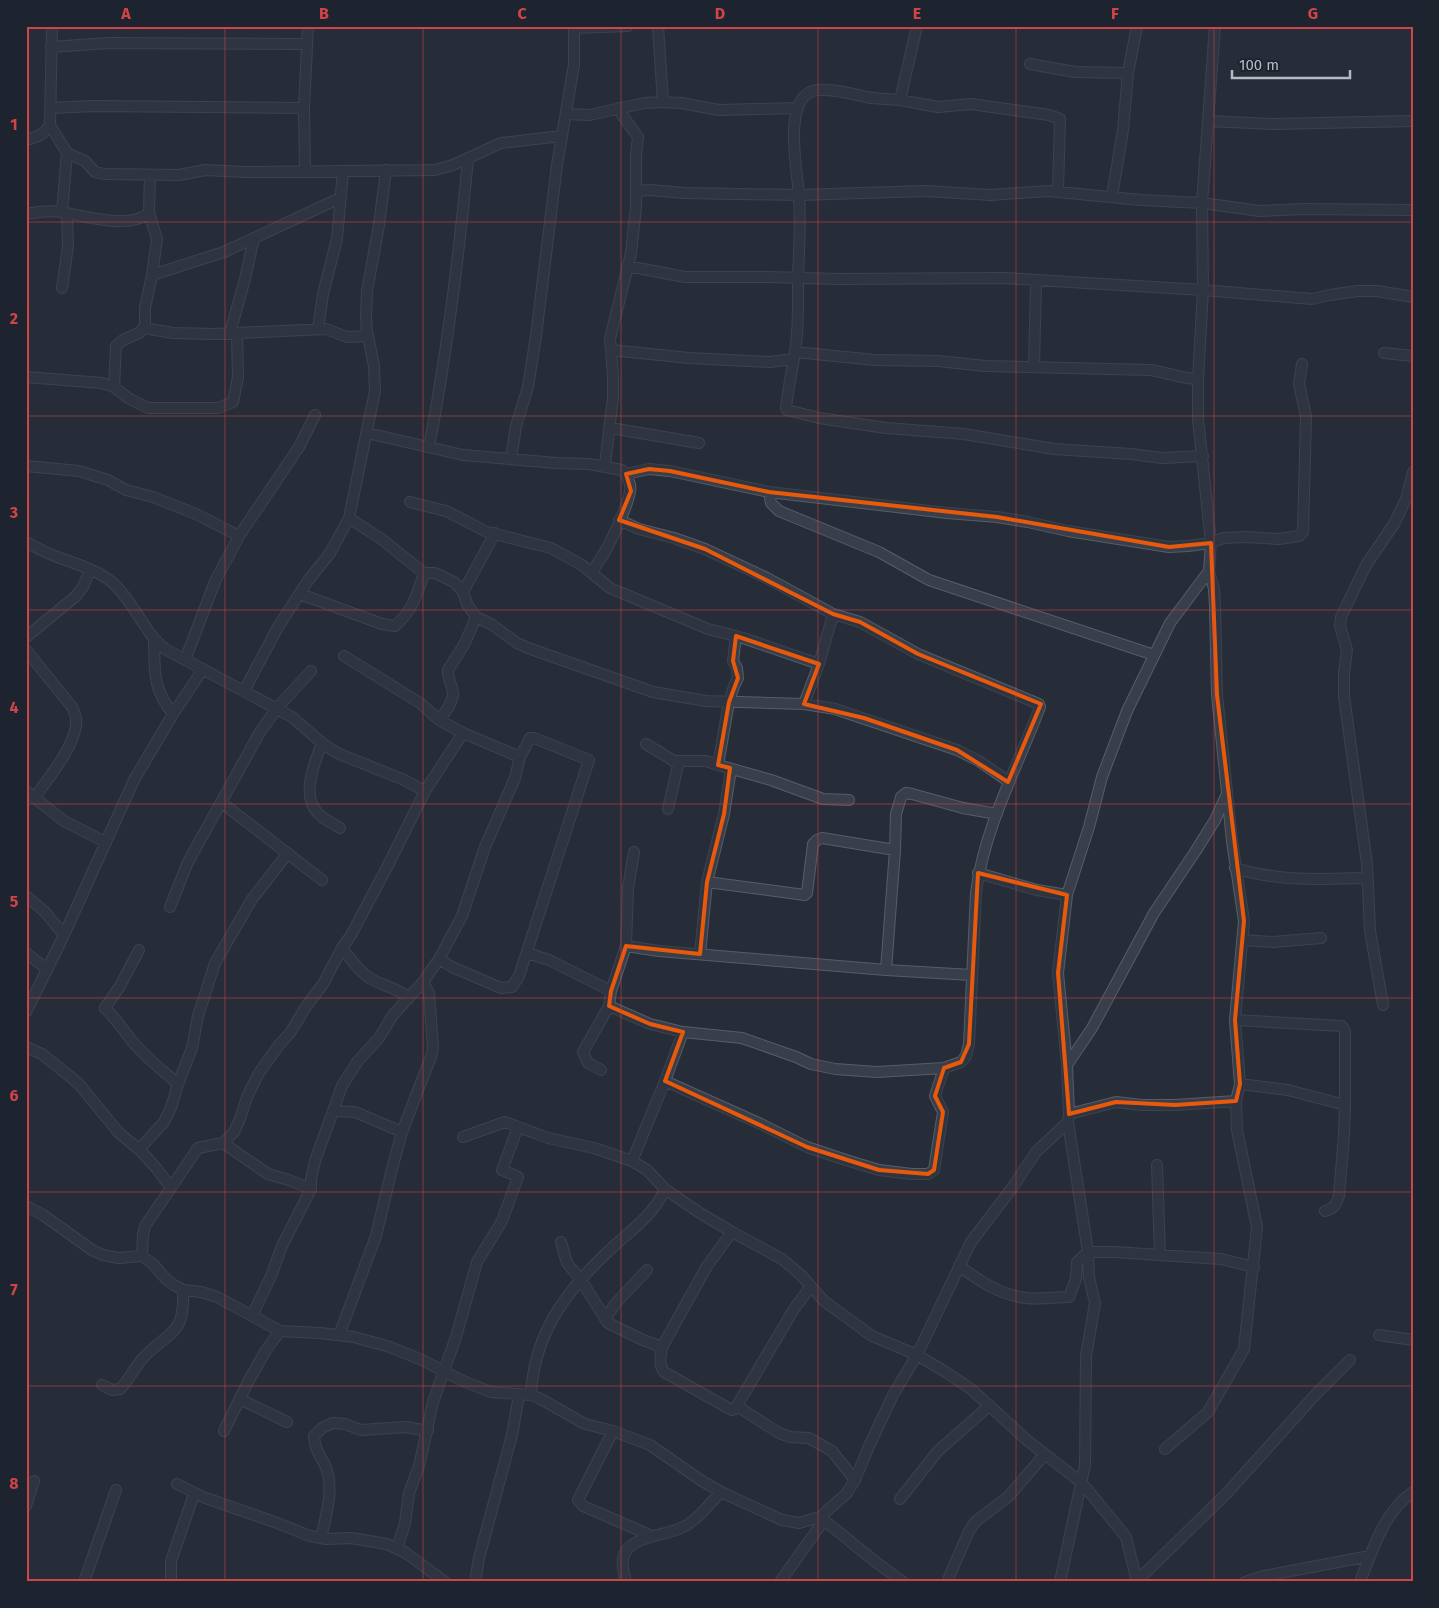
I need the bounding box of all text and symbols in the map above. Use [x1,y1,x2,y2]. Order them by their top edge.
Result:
text: A [120,4,131,23]
text: B [319,4,329,23]
text: C [517,4,527,23]
text: D [715,4,725,23]
text: E [913,4,921,23]
text: F [1111,4,1119,23]
text: G [1308,4,1318,23]
scale bar [1232,48,1349,80]
text: 100 m [1239,56,1279,74]
text: 1 [10,115,18,134]
text: 2 [10,309,18,328]
text: 3 [9,503,18,522]
text: 4 [9,698,19,717]
text: 5 [10,892,19,911]
text: 6 [9,1086,19,1105]
text: 7 [10,1280,18,1299]
text: 8 [9,1474,19,1493]

